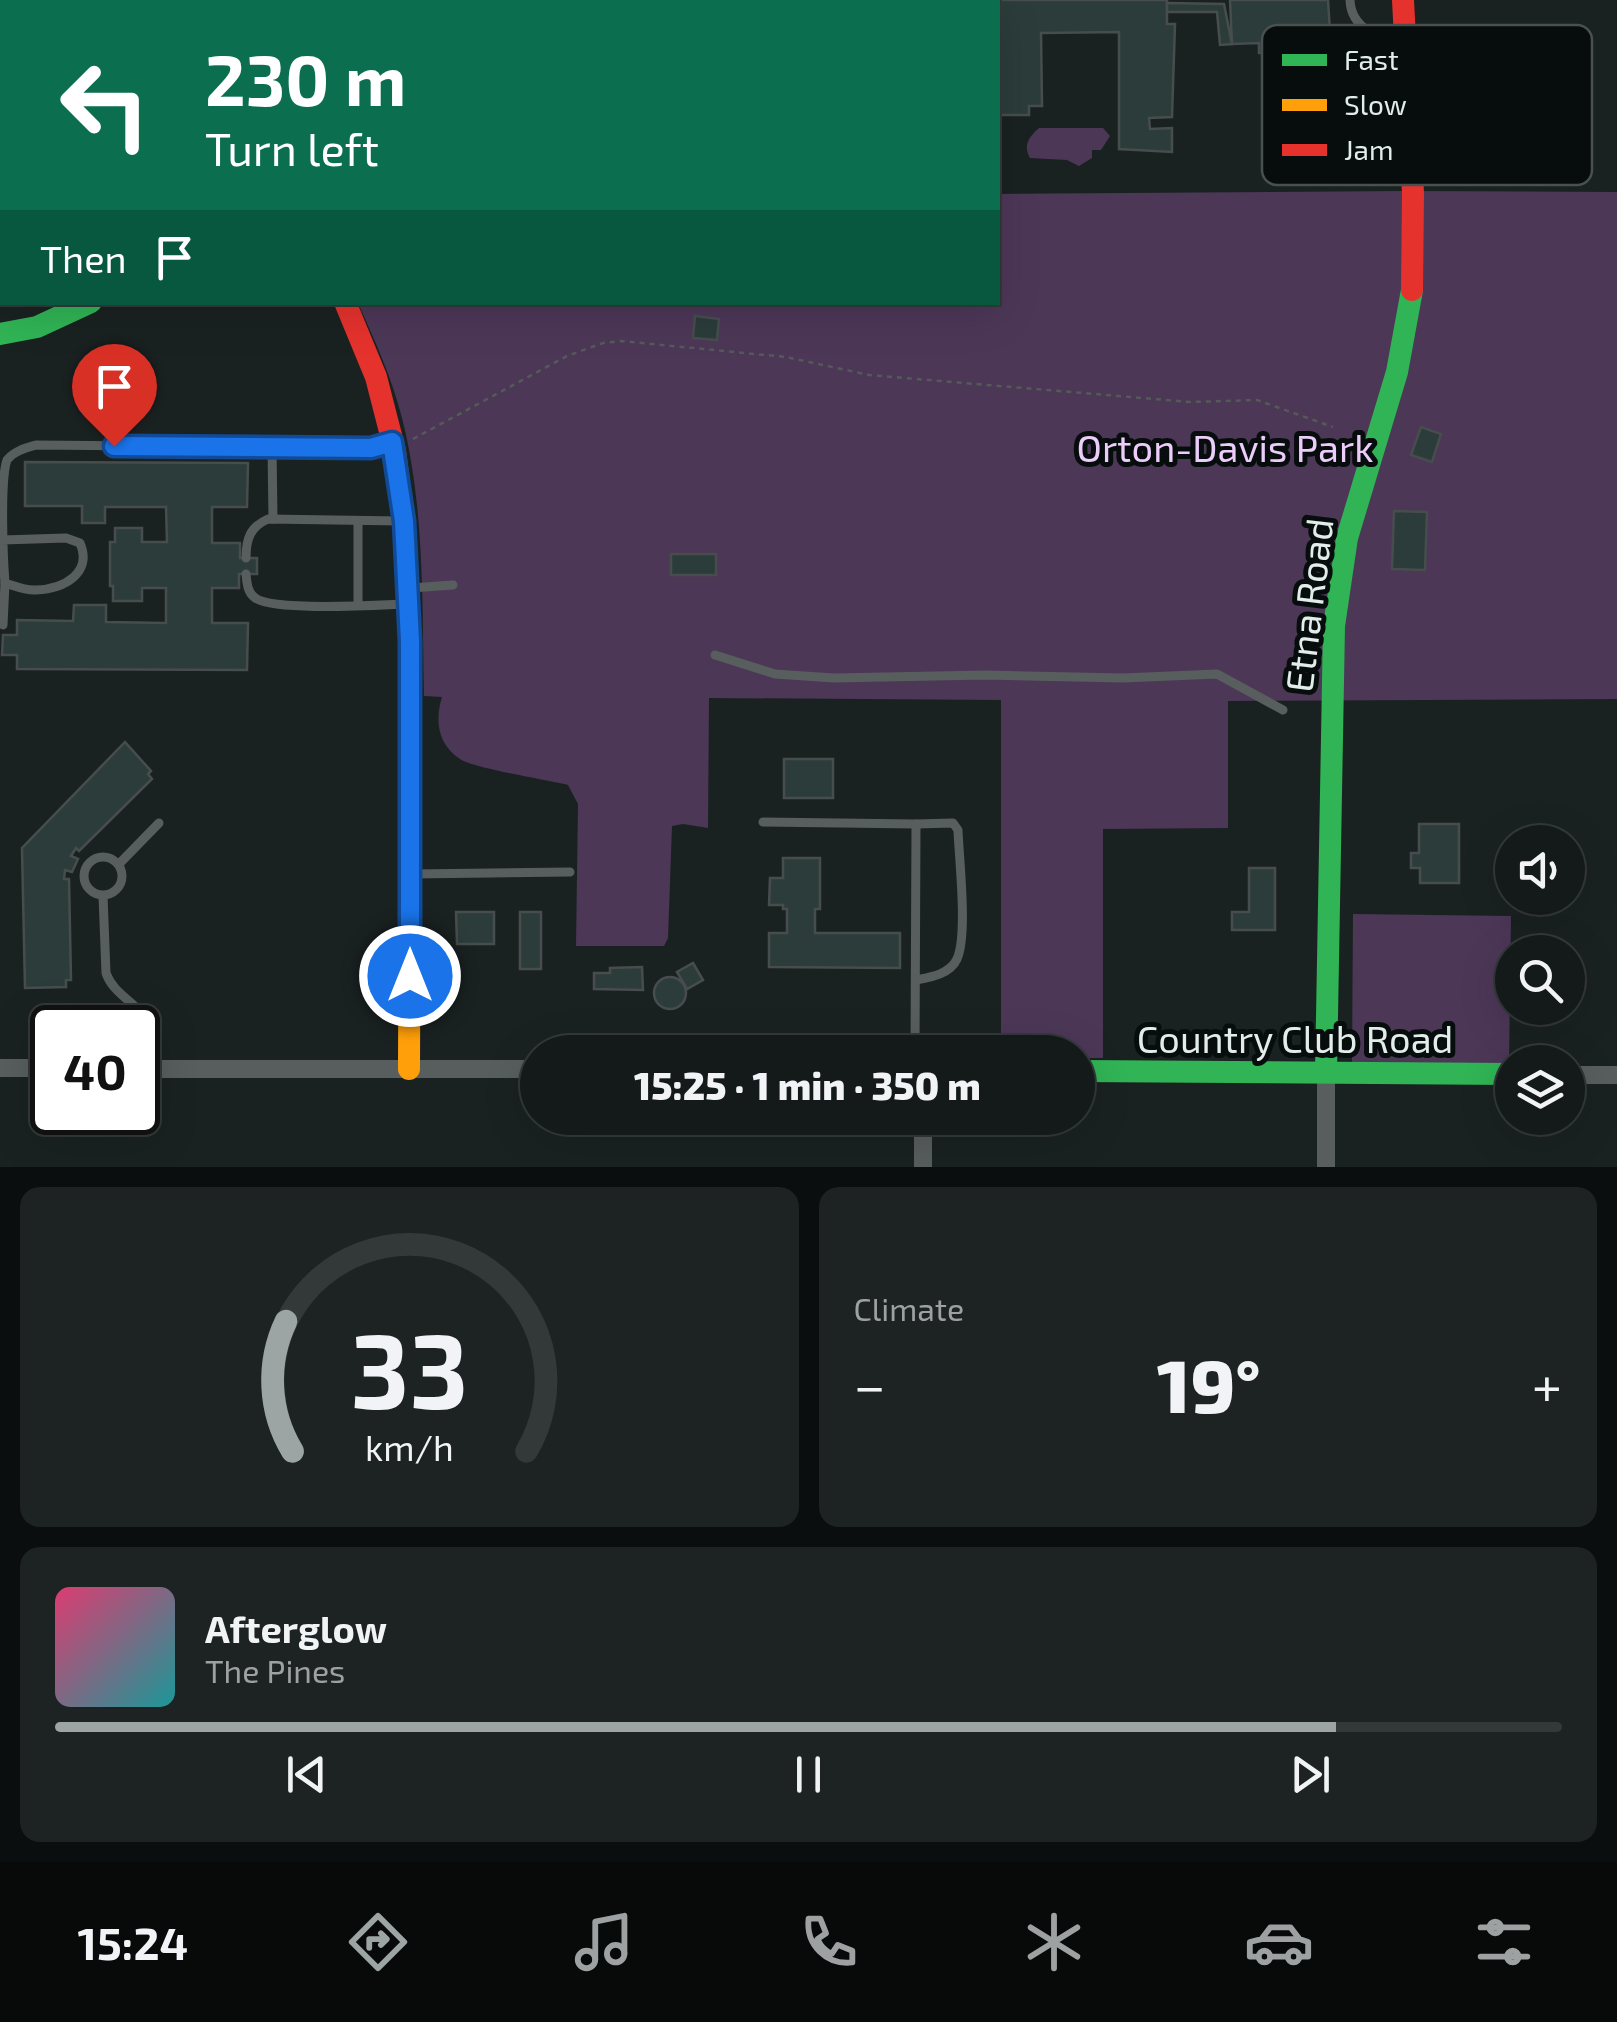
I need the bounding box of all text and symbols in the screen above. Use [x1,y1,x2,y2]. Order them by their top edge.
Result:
legend [1262,25,1592,185]
text: 230 m [205,36,406,120]
icon: left [40,40,170,170]
text: Fast [1344,42,1399,76]
text: Slow [1344,87,1407,121]
text: Turn left [205,121,379,175]
text: Jam [1344,132,1393,166]
icon: arrive [147,230,202,285]
text: Then [40,235,127,281]
pin [72,344,157,447]
icon: arrive [87,359,142,414]
park label: Orton-Davis Park [1077,424,1373,470]
street label: Etna Road [1275,516,1341,694]
map controls [1495,825,1585,1135]
button: sound [1495,825,1585,915]
position arrow [358,924,462,1028]
button: search [1495,935,1585,1025]
speed limit sign: 40 [30,1005,160,1135]
street label: Country Club Road [1137,1015,1453,1061]
button: layers [1495,1045,1585,1135]
text: 15:25 · 1 min · 350 m [634,1062,981,1108]
text: Climate [854,1289,964,1327]
text: 33 [350,1305,468,1430]
text: 19° [1157,1338,1261,1428]
text: − [854,1351,886,1417]
text: + [1532,1351,1562,1417]
text: km/h [365,1425,454,1468]
text: Afterglow [205,1605,387,1651]
text: The Pines [205,1651,345,1689]
icon: previous [279,1747,334,1802]
icon: pause [781,1747,836,1802]
icon: next [1283,1747,1338,1802]
icon: directions [343,1907,413,1977]
icon: music [569,1907,639,1977]
icon: phone [794,1907,864,1977]
icon: climate [1019,1907,1089,1977]
icon: car [1244,1907,1314,1977]
icon: filters [1469,1907,1539,1977]
text: 15:24 [78,1915,188,1969]

